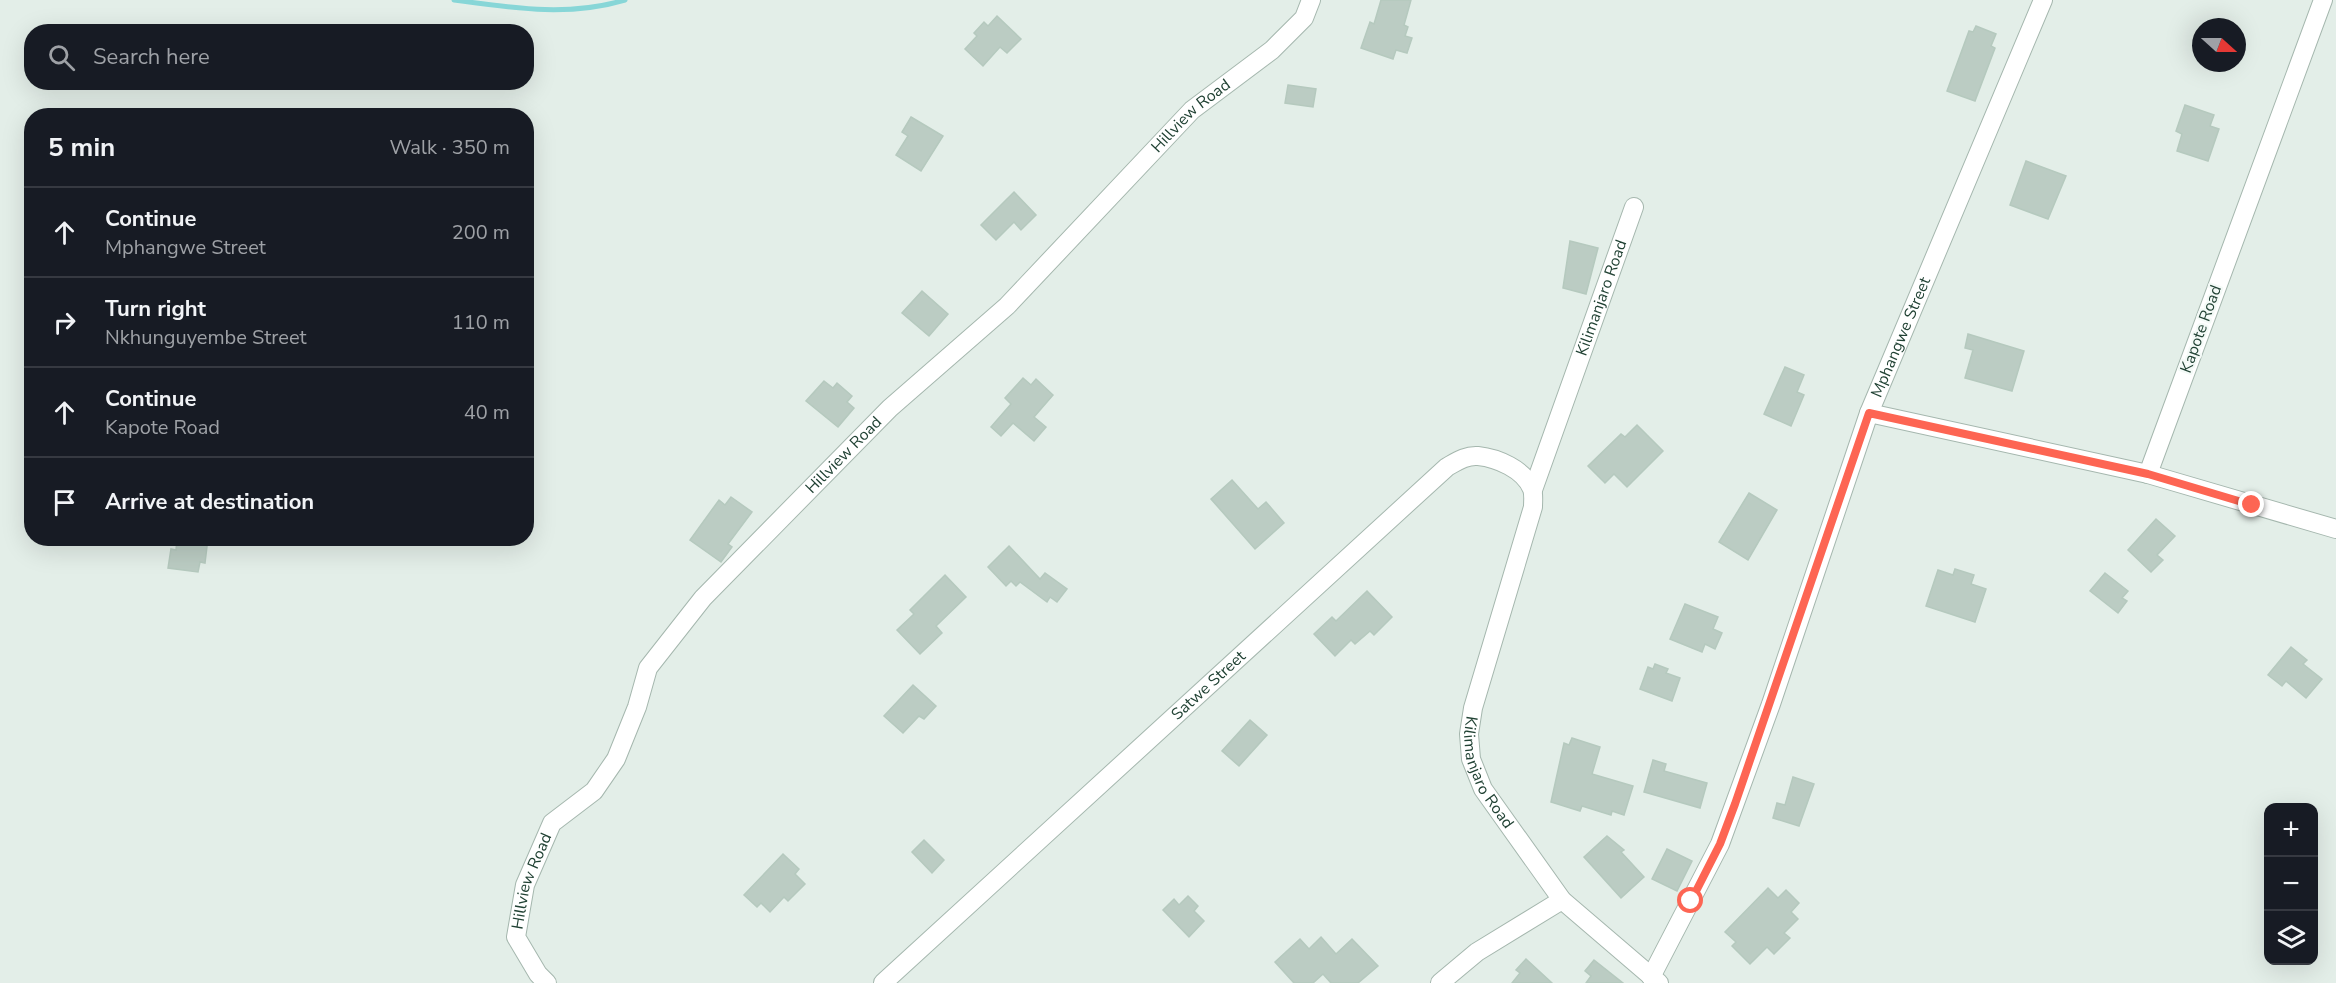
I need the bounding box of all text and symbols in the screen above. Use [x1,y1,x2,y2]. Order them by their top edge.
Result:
north arrow [2192,18,2246,72]
search box [24,24,534,90]
icon: search [45,41,78,74]
text: Search here [93,42,210,72]
street label: Hillview Road [1146,74,1235,158]
text: 5 min [48,130,115,165]
text: Walk · 350 m [390,134,510,161]
text: Continue [105,204,196,234]
icon: ahead [48,216,81,249]
text: 200 m [452,219,510,246]
text: Mphangwe Street [105,234,266,261]
street label: Kilimanjaro Road [1571,237,1632,359]
street label: Mphangwe Street [1866,273,1936,401]
street label: Kapote Road [2175,282,2227,376]
text: Turn right [105,294,206,324]
icon: right [48,306,81,339]
text: 110 m [452,309,510,336]
text: Nkhunguyembe Street [105,324,307,351]
text: Continue [105,384,196,414]
icon: ahead [48,396,81,429]
text: 40 m [464,399,510,426]
street label: Hillview Road [801,412,887,499]
text: Kapote Road [105,414,220,441]
icon: arrive [48,486,81,519]
text: Arrive at destination [105,487,314,517]
route end [2238,491,2264,517]
street label: Satwe Street [1166,645,1251,725]
street label: Kilimanjaro Road [1458,715,1519,833]
map controls [2264,803,2318,965]
button: + [2264,803,2318,857]
street label: Hillview Road [507,830,557,931]
button: − [2264,857,2318,911]
route start [1677,887,1703,913]
button: layers [2264,911,2318,965]

